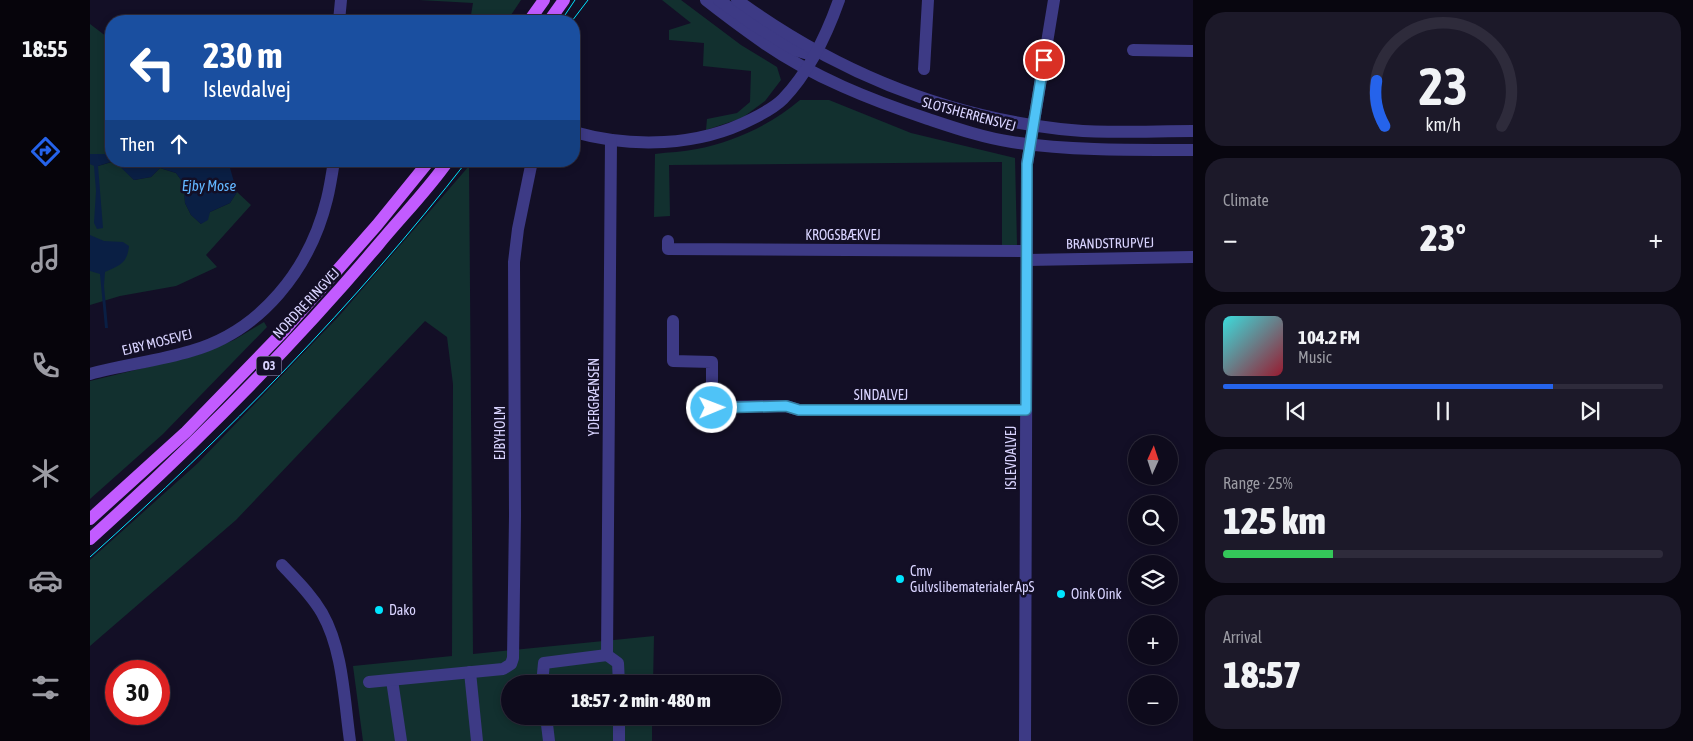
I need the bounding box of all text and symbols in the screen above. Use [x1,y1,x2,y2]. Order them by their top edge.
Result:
icon: left [120,35,185,100]
text: 230 m [203,35,282,75]
text: 18:55 [22,36,68,62]
pin [1023,39,1065,81]
icon: arrive [1030,46,1058,74]
text: 23 [1419,56,1467,116]
text: Islevdalvej [203,76,291,102]
street label: SLOTSHERRENSVEJ [920,94,1018,134]
text: km/h [1425,114,1461,135]
icon: ahead [165,130,193,158]
text: Then [120,133,155,155]
icon: directions [28,134,63,169]
water label: Ejby Mose [182,177,236,194]
text: Climate [1223,191,1269,209]
text: 23° [1420,216,1466,259]
text: − [1223,222,1238,254]
text: + [1648,222,1663,254]
street label: KROGSBÆKVEJ [805,227,881,243]
street label: BRANDSTRUPVEJ [1066,234,1154,252]
icon: music [28,241,63,276]
street label: NORDRE RINGVEJ [270,265,342,341]
street label: EJBY MOSEVEJ [120,326,194,358]
text: 104.2 FM [1298,326,1360,348]
icon: phone [28,348,63,383]
text: Music [1298,348,1332,366]
road number: O3 [256,356,282,376]
street label: YDERGRÆNSEN [586,358,602,436]
position arrow [685,381,737,433]
street label: SINDALVEJ [854,387,908,403]
icon: previous [1282,397,1310,425]
icon: pause [1429,397,1457,425]
icon: next [1576,397,1604,425]
street label: EJBYHOLM [492,406,508,460]
street label: ISLEVDALVEJ [1003,426,1019,490]
north arrow [1128,435,1178,485]
map controls [1128,435,1178,725]
icon: climate [28,456,63,491]
text: Range · 25% [1223,474,1293,492]
button: search [1128,495,1178,545]
text: 125 km [1223,499,1326,542]
button: layers [1128,555,1178,605]
icon: car [28,563,63,598]
place label: Cmv Gulvslibematerialer ApS [910,563,1035,595]
marker: Cmv Gulvslibematerialer ApS [894,573,906,585]
place label: Oink Oink [1071,586,1122,602]
marker: Oink Oink [1055,588,1067,600]
place label: Dako [389,602,416,618]
marker: Dako [373,604,385,616]
button: + [1128,615,1178,665]
text: Arrival [1223,628,1262,646]
text: 18:57 [1223,653,1301,696]
speed limit sign: 30 [105,660,170,725]
icon: filters [28,670,63,705]
button: − [1128,675,1178,725]
text: 18:57 · 2 min · 480 m [571,689,711,711]

